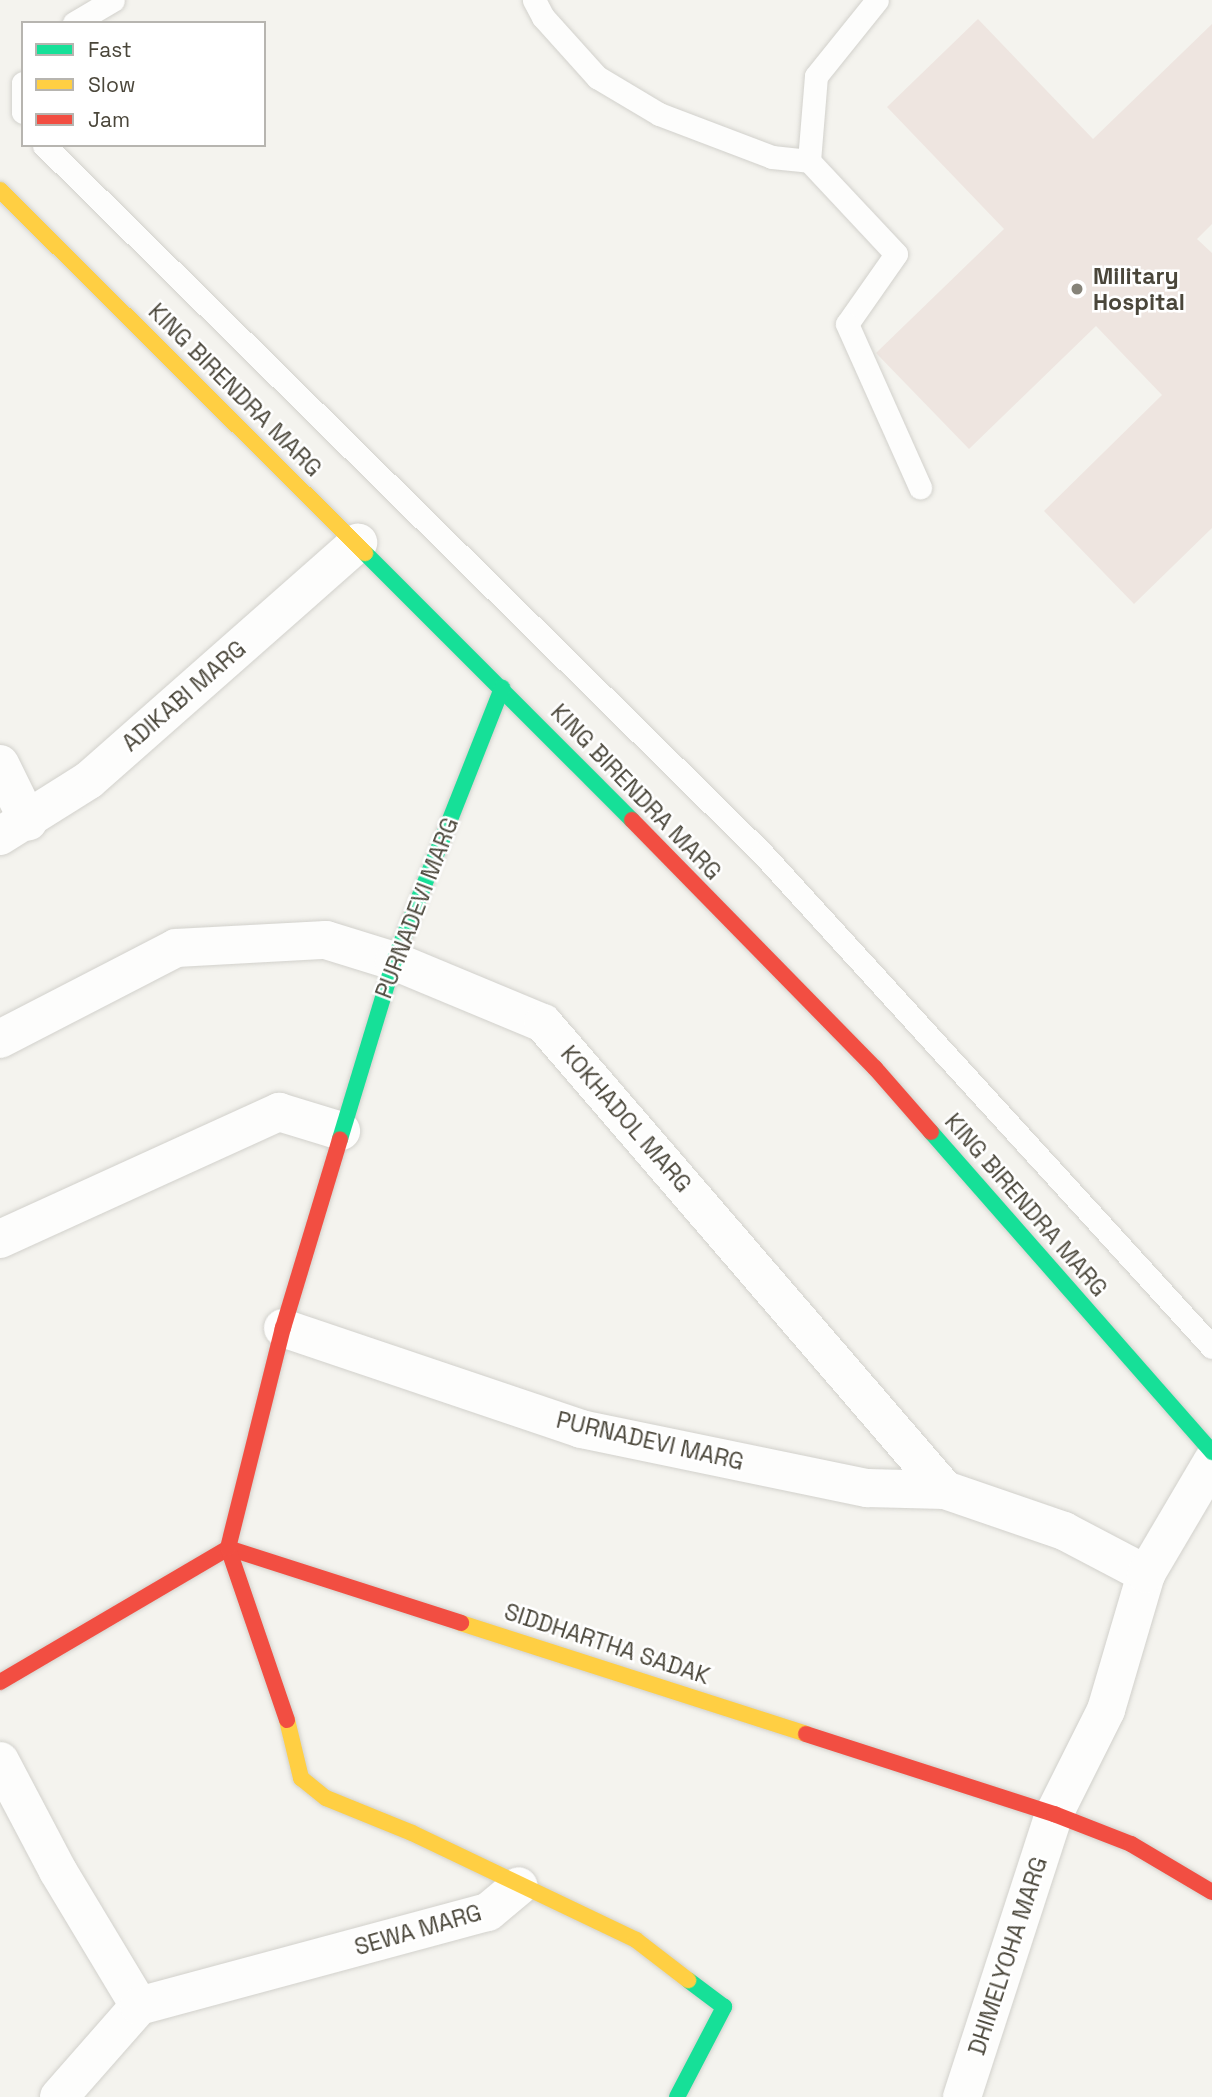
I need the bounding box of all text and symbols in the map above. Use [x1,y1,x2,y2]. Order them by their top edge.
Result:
legend [21,21,266,147]
text: Fast [88,36,132,63]
text: Slow [88,71,136,98]
text: Jam [88,106,130,133]
place label: Military Hospital [1093,262,1185,316]
marker: Military Hospital [1067,279,1087,299]
street label: KING BIRENDRA MARG [143,298,327,482]
street label: ADIKABI MARG [117,635,251,757]
street label: KING BIRENDRA MARG [545,698,727,886]
street label: PURNADEVI MARG [370,814,464,1002]
street label: KOKHADOL MARG [555,1040,697,1198]
street label: KING BIRENDRA MARG [939,1108,1113,1302]
street label: PURNADEVI MARG [554,1406,746,1476]
street label: SIDDHARTHA SADAK [501,1598,713,1690]
street label: DHIMELYOHA MARG [963,1853,1053,2059]
street label: SEWA MARG [351,1899,485,1961]

